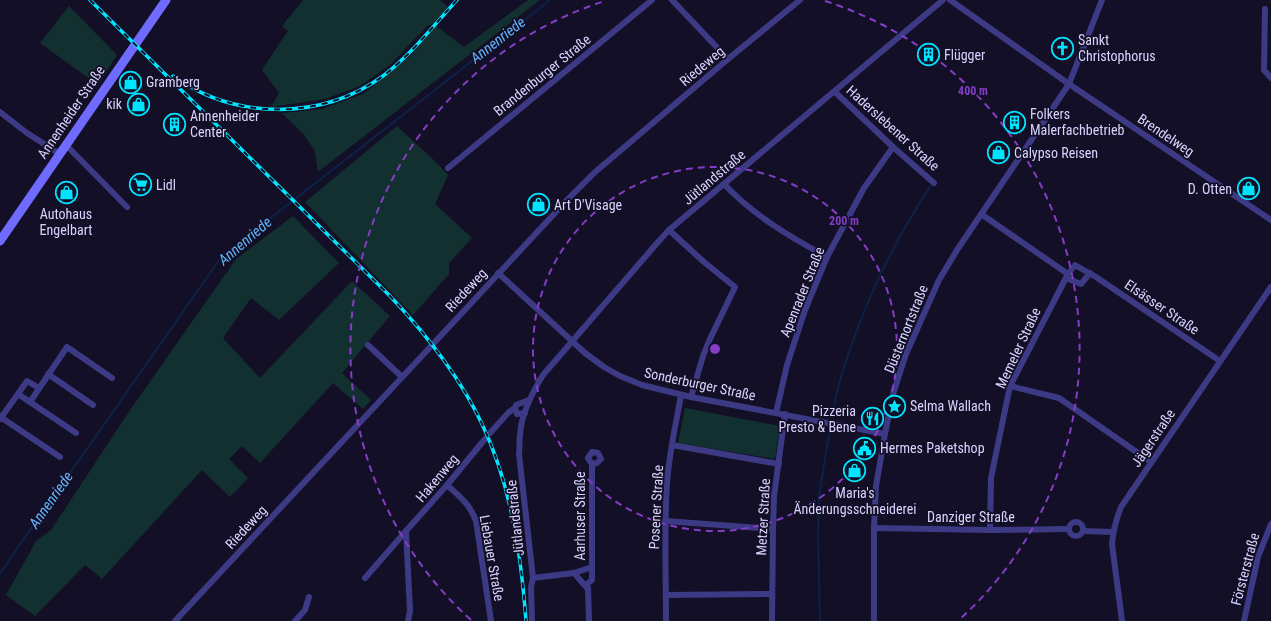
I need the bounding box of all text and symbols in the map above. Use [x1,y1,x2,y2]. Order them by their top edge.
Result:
water label: Annenriede [466,13,529,68]
street label: Brandenburger Straße [490,31,594,119]
place label: Sankt Christophorus [1078,32,1156,64]
church icon: Sankt Christophorus [1049,35,1075,61]
building icon: Flügger [915,42,941,68]
street label: Riedeweg [676,43,728,89]
place label: Flügger [944,47,985,63]
street label: Annenheider Straße [34,62,108,161]
shop icon: Gramberg [117,69,143,95]
place label: Gramberg [146,74,200,90]
street label: Haderslebener Straße [843,82,943,174]
text: 400 m [958,84,988,98]
shop icon: kik [125,91,151,117]
place label: kik [106,96,123,112]
place label: Folkers Malerfachbetrieb [1030,106,1124,138]
place label: Annenheider Center [190,108,259,140]
building icon: Folkers Malerfachbetrieb [1001,109,1027,135]
street label: Brendelweg [1135,110,1197,160]
building icon: Annenheider Center [161,111,187,137]
shop icon: Calypso Reisen [986,140,1012,166]
place label: Calypso Reisen [1014,145,1098,161]
street label: Jütlandstraße [680,146,749,208]
supermarket icon: Lidl [127,172,153,198]
shop icon: D. Otten [1235,176,1261,202]
place label: Lidl [156,177,176,193]
shop icon: Autohaus Engelbart [53,179,79,205]
place label: D. Otten [1188,181,1232,197]
shop icon: Art D'Visage [525,192,551,218]
place label: Art D'Visage [554,197,623,213]
place label: Autohaus Engelbart [40,206,92,238]
water label: Annenriede [214,213,276,270]
text: 200 m [829,214,859,228]
street label: Apenrader Straße [777,244,828,339]
street label: Riedeweg [442,265,490,315]
street label: Elsässer Straße [1122,276,1203,338]
street label: Düsternortstraße [881,282,931,375]
street label: Memeler Straße [992,305,1044,391]
centre of rings [708,342,722,356]
street label: Sonderburger Straße [643,364,758,404]
place icon: Selma Wallach [882,393,908,419]
place label: Selma Wallach [910,398,991,414]
place label: Pizzeria Presto & Bene [779,403,856,435]
restaurant icon: Pizzeria Presto & Bene [859,406,885,432]
street label: Jägerstraße [1128,406,1178,470]
public building icon: Hermes Paketshop [852,435,878,461]
place label: Hermes Paketshop [880,440,985,456]
street label: Hakenweg [412,451,462,505]
shop icon: Maria's Änderungsschneiderei [842,458,868,484]
street label: Posener Straße [646,464,666,550]
water label: Annenriede [24,468,77,533]
street label: Aarhuser Straße [572,471,588,560]
street label: Metzer Straße [753,478,773,556]
street label: Jütlandstraße [503,479,527,557]
place label: Maria's Änderungsschneiderei [793,485,917,517]
street label: Riedeweg [222,502,270,552]
street label: Danziger Straße [927,509,1015,525]
street label: Liebauer Straße [477,514,507,603]
street label: Försterstraße [1228,531,1262,607]

